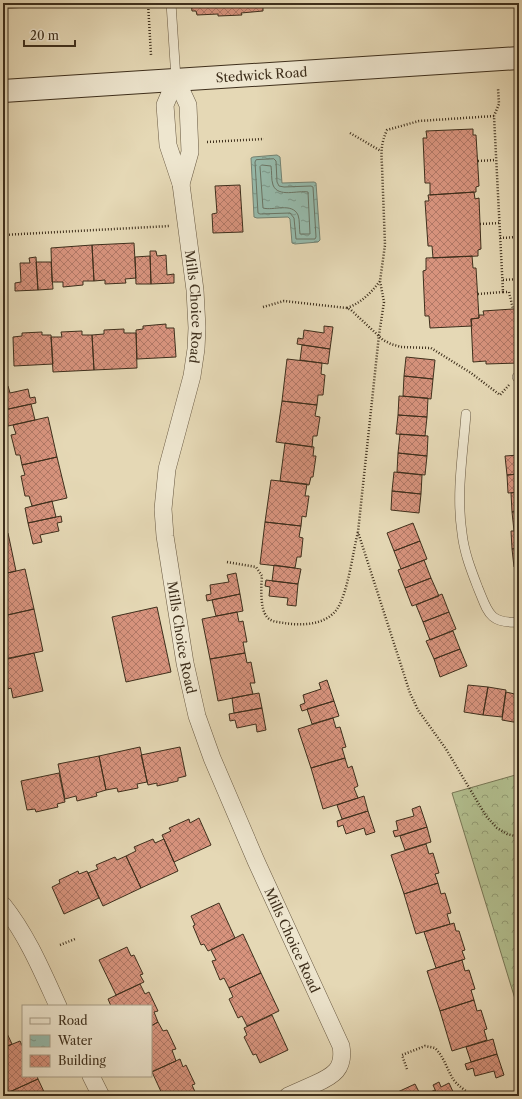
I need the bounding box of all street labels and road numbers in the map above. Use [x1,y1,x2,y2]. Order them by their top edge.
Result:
street label: Stedwick Road [215,64,308,85]
street label: Mills Choice Road [182,249,205,365]
street label: Mills Choice Road [164,580,200,695]
street label: Mills Choice Road [261,885,323,995]

